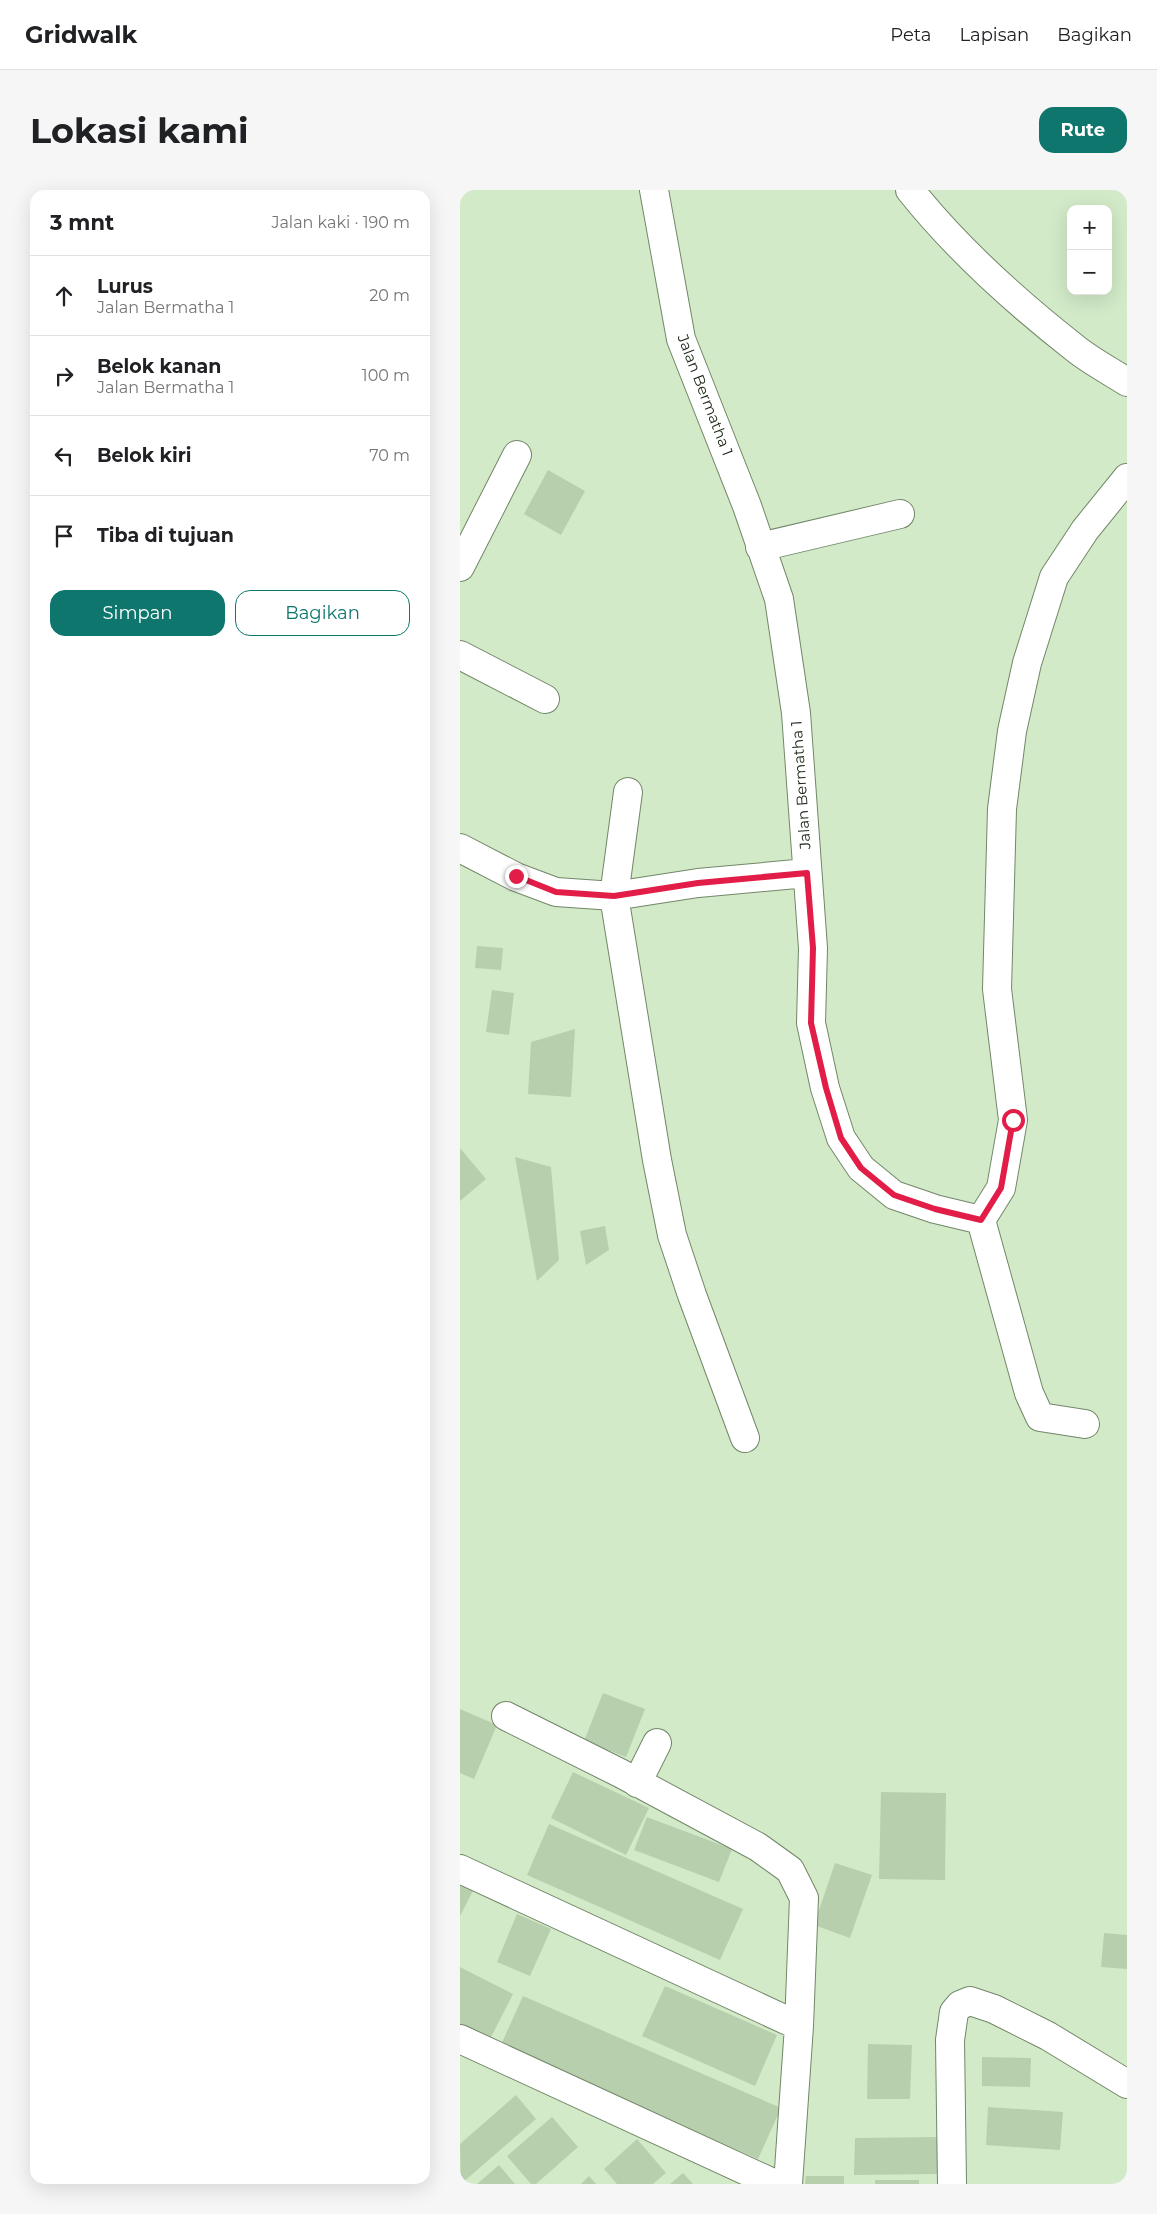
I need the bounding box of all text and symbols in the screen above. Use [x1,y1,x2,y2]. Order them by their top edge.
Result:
text: Gridwalk [25,20,137,49]
text: Peta [890,24,931,46]
text: Lapisan [959,24,1029,46]
text: Bagikan [1057,24,1132,46]
button: Rute [1039,107,1127,153]
text: Lokasi kami [30,109,249,152]
map controls [1067,205,1112,295]
button: + [1067,205,1112,250]
text: 3 mnt [50,210,114,235]
text: Jalan kaki · 190 m [271,213,410,232]
button: − [1067,250,1112,295]
text: Lurus [97,275,153,298]
icon: ahead [50,282,78,310]
text: 20 m [369,286,410,305]
text: Jalan Bermatha 1 [97,298,234,317]
street label: Jalan Bermatha 1 [673,330,737,458]
text: Belok kanan [97,355,221,378]
icon: right [50,362,78,390]
text: 100 m [362,366,410,385]
text: Jalan Bermatha 1 [97,378,234,397]
icon: left [50,442,78,470]
text: Belok kiri [97,444,192,467]
text: 70 m [369,446,410,465]
icon: arrive [50,522,78,550]
text: Tiba di tujuan [97,524,234,547]
button: Simpan [50,590,225,636]
button: Bagikan [235,590,410,636]
street label: Jalan Bermatha 1 [787,720,815,851]
route end [505,865,528,888]
route start [1002,1109,1025,1132]

